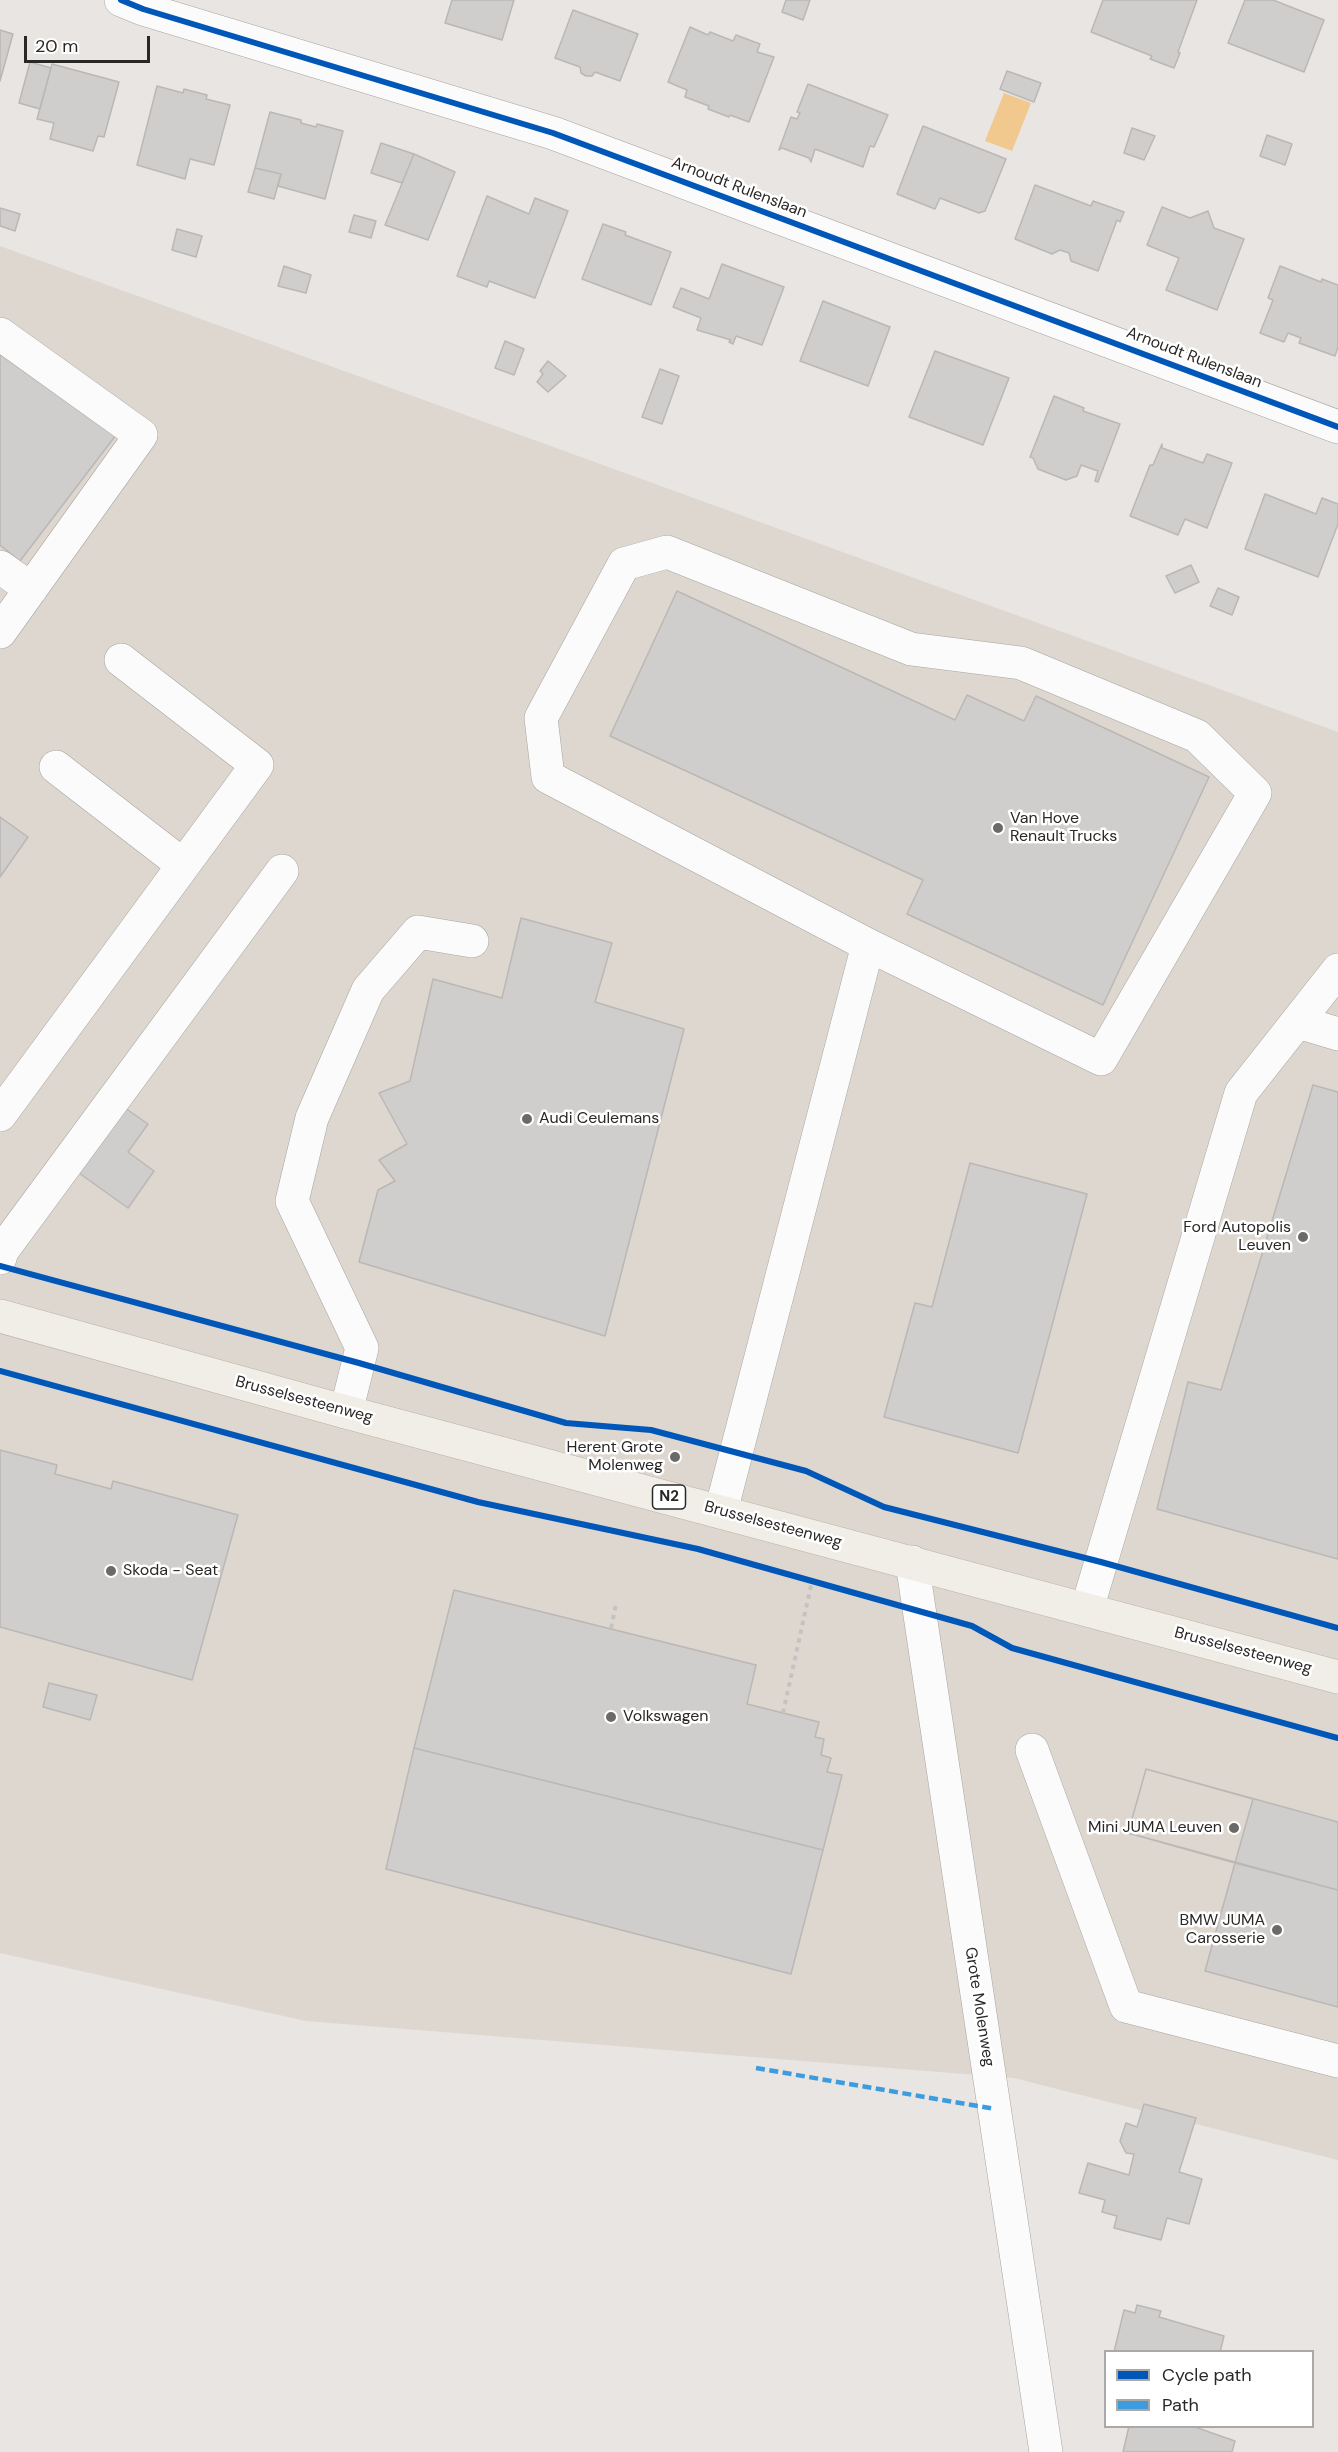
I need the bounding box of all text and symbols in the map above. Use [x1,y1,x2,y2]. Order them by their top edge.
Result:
scale bar [27,24,153,62]
text: 20 m [35,34,78,58]
street label: Arnoudt Rulenslaan [669,153,809,223]
street label: Arnoudt Rulenslaan [1124,323,1264,393]
place label: Van Hove Renault Trucks [1010,809,1117,847]
marker: Van Hove Renault Trucks [991,821,1005,835]
place label: Audi Ceulemans [539,1109,659,1129]
marker: Audi Ceulemans [520,1112,534,1126]
place label: Ford Autopolis Leuven [1183,1218,1291,1256]
marker: Ford Autopolis Leuven [1296,1230,1310,1244]
street label: Brusselsesteenweg [233,1372,375,1428]
place label: Herent Grote Molenweg [567,1438,663,1476]
marker: Herent Grote Molenweg [668,1450,682,1464]
road number: N2 [652,1485,686,1509]
street label: Brusselsesteenweg [702,1497,844,1553]
place label: Skoda - Seat [123,1561,218,1581]
marker: Skoda - Seat [104,1564,118,1578]
street label: Brusselsesteenweg [1172,1623,1314,1679]
place label: Volkswagen [623,1707,709,1727]
marker: Volkswagen [604,1710,618,1724]
place label: Mini JUMA Leuven [1088,1818,1222,1838]
marker: Mini JUMA Leuven [1227,1821,1241,1835]
place label: BMW JUMA Carosserie [1180,1911,1265,1949]
marker: BMW JUMA Carosserie [1270,1923,1284,1937]
street label: Grote Molenweg [960,1946,998,2068]
legend [1104,2350,1314,2428]
text: Cycle path [1162,2363,1252,2387]
text: Path [1162,2393,1199,2417]

